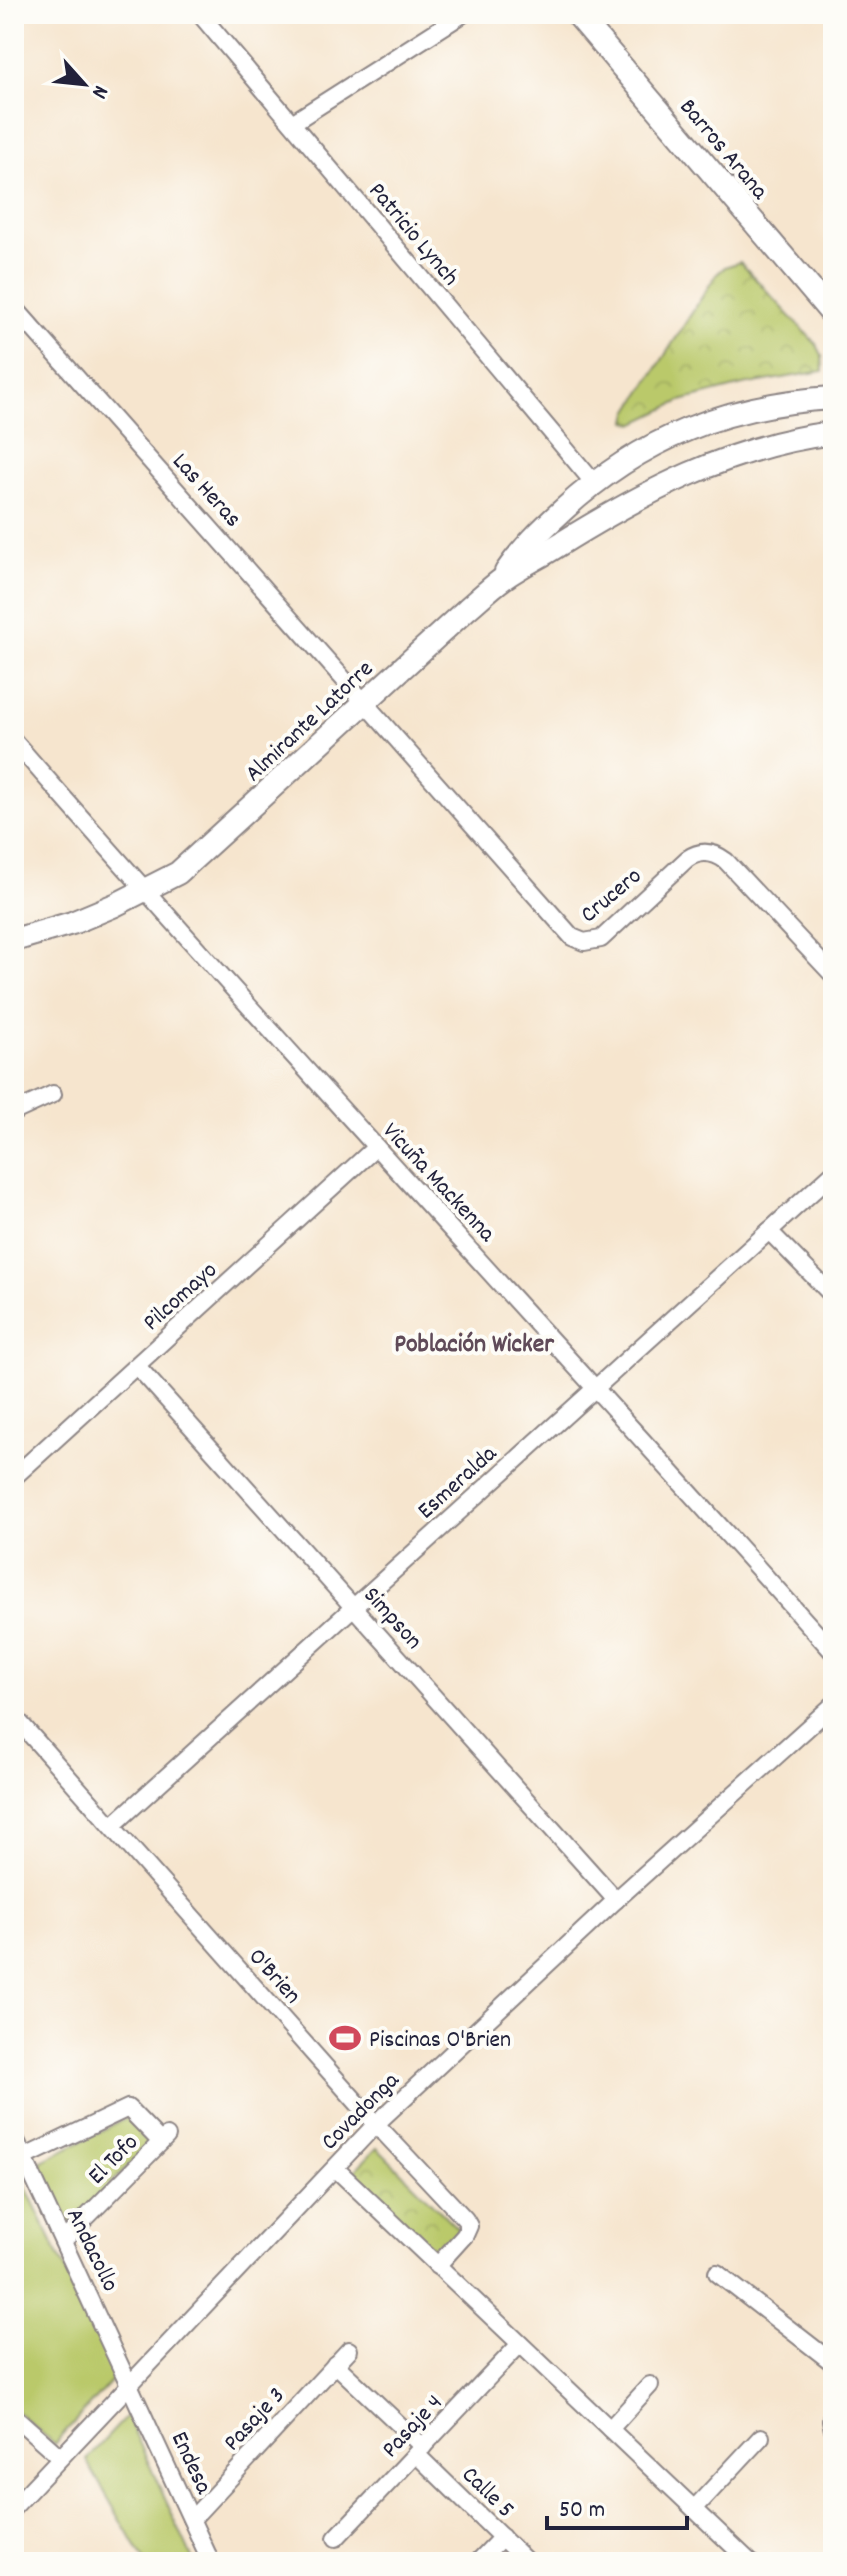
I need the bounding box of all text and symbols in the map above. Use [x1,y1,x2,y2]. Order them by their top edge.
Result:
north arrow [44,44,124,124]
text: N [82,80,115,103]
street label: Barros Arana [670,92,776,208]
street label: Patricio Lynch [359,176,466,294]
street label: Las Heras [163,446,248,536]
street label: Almirante Latorre [238,654,382,791]
street label: Crucero [574,860,650,932]
street label: Vicuña Mackenna [373,1116,503,1251]
street label: Pilcomayo [136,1255,226,1340]
district label: Población Wicker [394,1327,554,1364]
street label: Esmeralda [411,1438,506,1528]
street label: Simpson [354,1580,429,1658]
street label: O'Brien [239,1942,308,2012]
sports icon: Piscinas O'Brien [328,2021,362,2055]
place label: Piscinas O'Brien [369,2024,511,2058]
street label: Covadonga [314,2065,409,2159]
street label: El Tofo [81,2127,147,2193]
street label: Andacollo [56,2203,126,2298]
street label: Pasaje 3 [217,2380,294,2460]
street label: Pasaje 4 [375,2388,451,2466]
street label: Endesa [161,2427,220,2501]
street label: Calle 5 [453,2459,521,2527]
scale bar [547,2480,687,2530]
text: 50 m [559,2494,605,2528]

